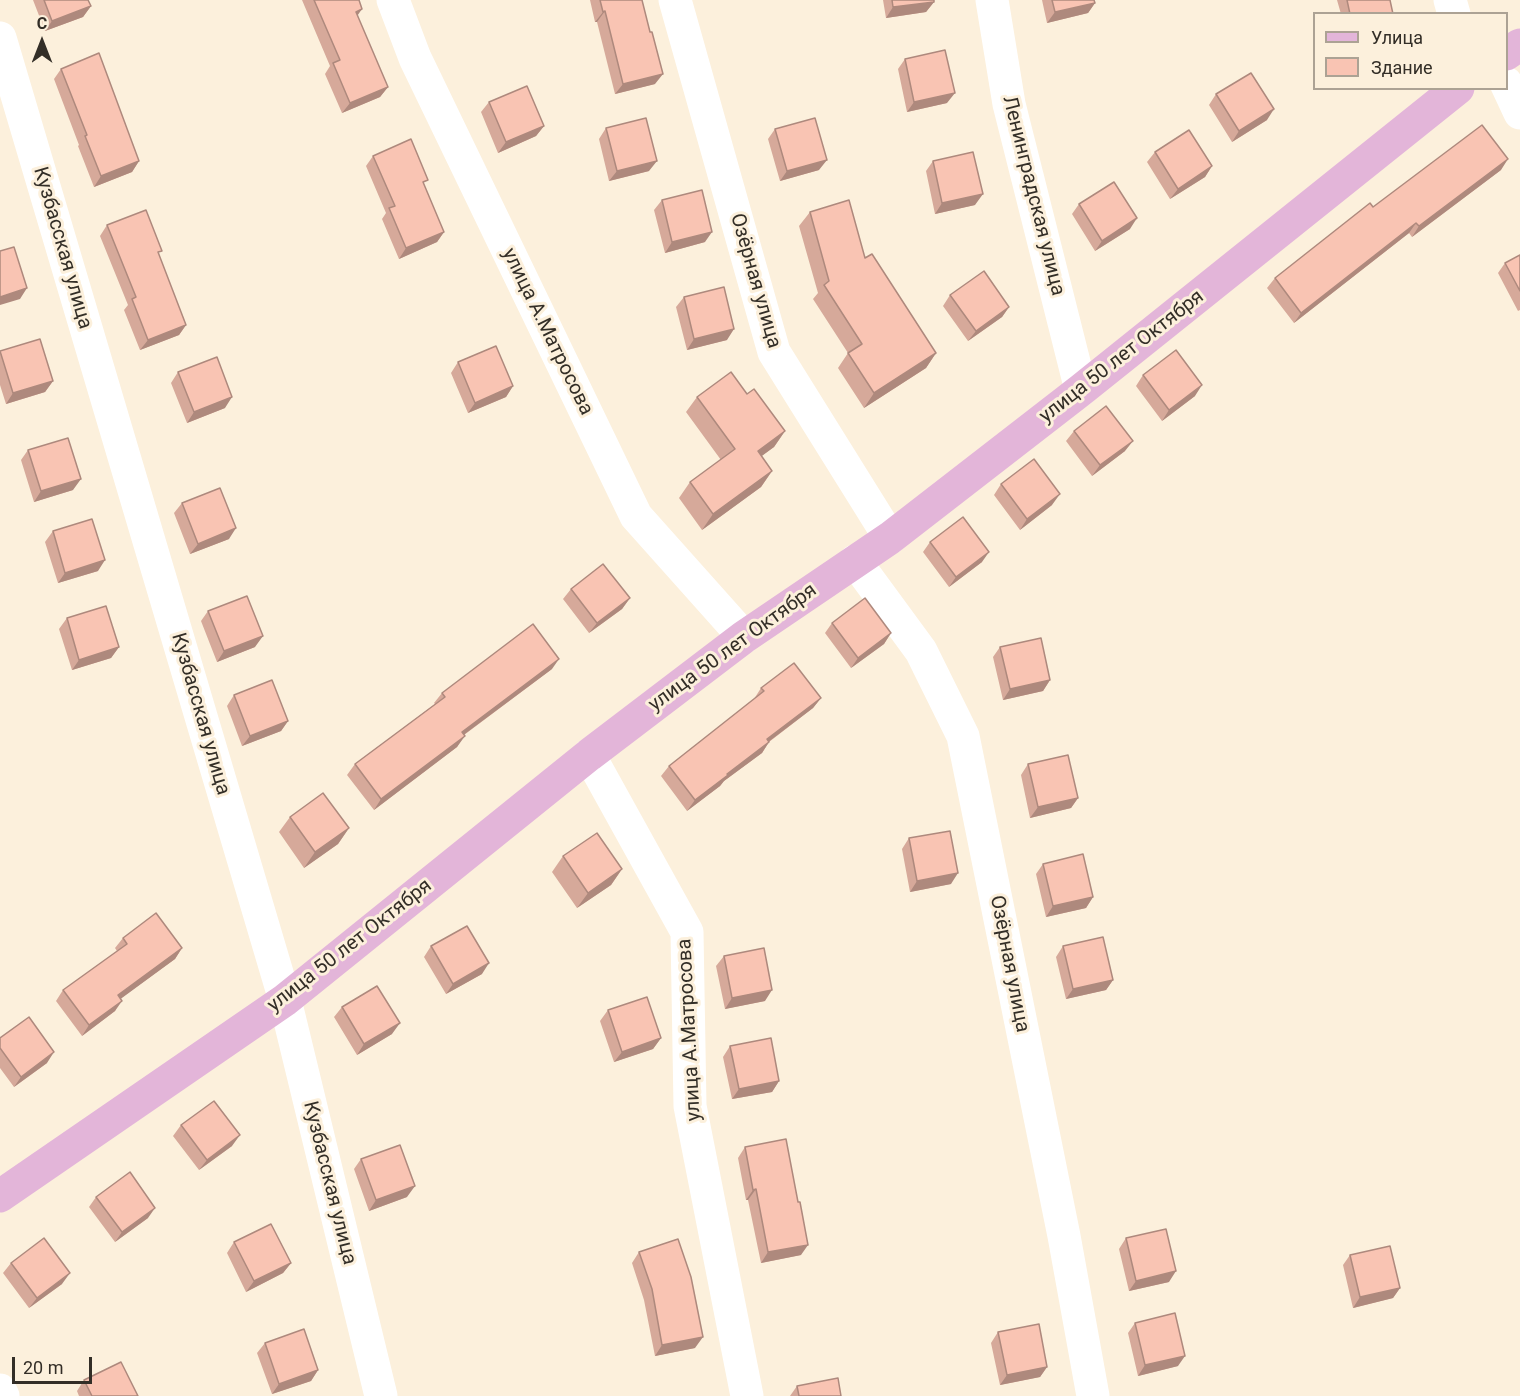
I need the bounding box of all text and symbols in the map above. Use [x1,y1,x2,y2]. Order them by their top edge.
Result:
north arrow [12,12,72,72]
legend [1313,12,1508,90]
text: С [37,14,47,33]
text: Улица [1371,27,1423,48]
text: Здание [1371,57,1433,78]
street label: Ленинградская улица [997,94,1069,298]
street label: Кузбасская улица [27,164,97,332]
street label: Озёрная улица [724,211,786,351]
street label: улица А.Матросова [496,245,598,419]
street label: улица 50 лет Октября [1035,285,1209,429]
street label: улица 50 лет Октября [644,579,822,717]
street label: Кузбасская улица [165,630,235,798]
street label: улица 50 лет Октября [263,874,437,1018]
street label: Озёрная улица [984,893,1034,1035]
street label: улица А.Матросова [673,938,707,1122]
street label: Кузбасская улица [297,1099,361,1267]
scale bar [15,1345,94,1383]
text: 20 m [23,1357,63,1378]

